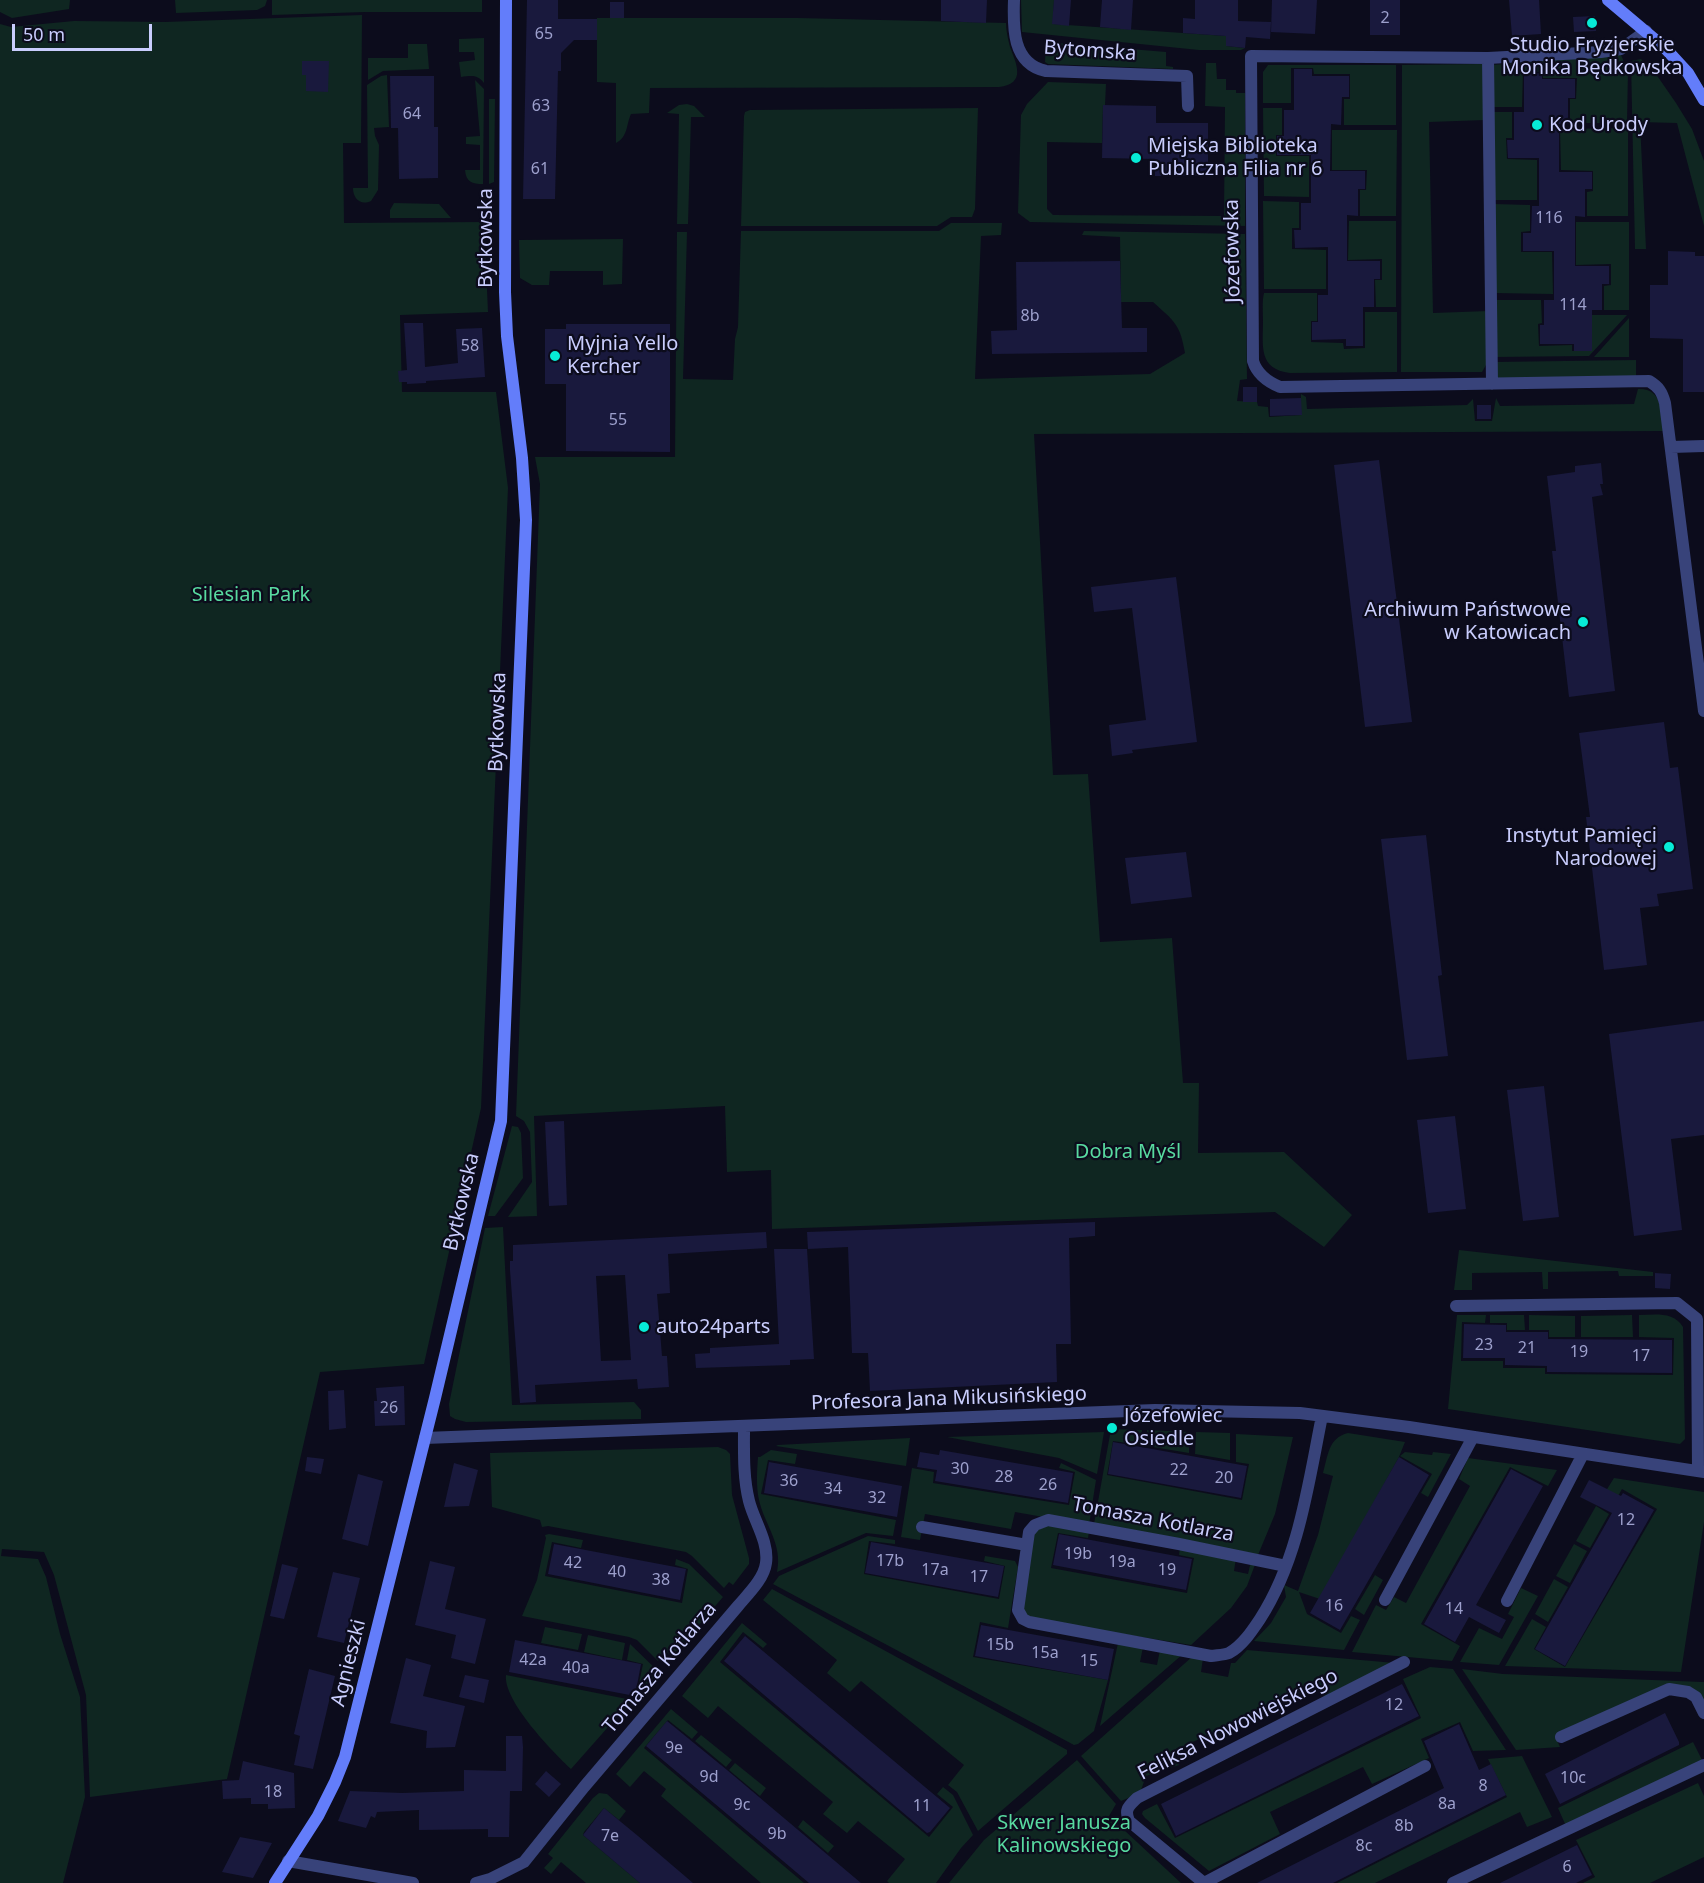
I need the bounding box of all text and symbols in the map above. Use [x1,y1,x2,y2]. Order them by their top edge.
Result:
house number: 2 [1380,8,1390,28]
scale bar [15,12,154,50]
marker: Studio Fryzjerskie Monika Będkowska [1585,16,1599,30]
text: 50 m [23,22,65,46]
house number: 65 [535,24,553,44]
place label: Studio Fryzjerskie Monika Będkowska [1501,33,1683,80]
street label: Bytomska [1043,36,1137,66]
house number: 63 [532,96,550,116]
house number: 64 [403,104,421,124]
place label: Kod Urody [1549,113,1648,137]
marker: Kod Urody [1530,118,1544,132]
place label: Miejska Biblioteka Publiczna Filia nr 6 [1148,134,1322,181]
marker: Miejska Biblioteka Publiczna Filia nr 6 [1129,151,1143,165]
house number: 61 [531,159,549,179]
street label: Bytkowska [474,188,498,288]
street label: Józefowska [1220,199,1246,303]
house number: 116 [1535,208,1563,228]
house number: 114 [1559,295,1587,315]
house number: 8b [1021,306,1039,326]
place label: Myjnia Yello Kercher [567,332,678,379]
house number: 58 [461,336,479,356]
marker: Myjnia Yello Kercher [548,349,562,363]
house number: 55 [609,410,627,430]
park label: Silesian Park [192,583,310,607]
place label: Archiwum Państwowe w Katowicach [1364,598,1571,645]
marker: Archiwum Państwowe w Katowicach [1576,615,1590,629]
street label: Bytkowska [484,672,512,772]
place label: Instytut Pamięci Narodowej [1506,824,1657,871]
marker: Instytut Pamięci Narodowej [1662,840,1676,854]
park label: Dobra Myśl [1075,1140,1181,1164]
street label: Bytkowska [439,1151,485,1253]
place label: auto24parts [656,1315,770,1339]
marker: auto24parts [637,1320,651,1334]
house number: 23 [1475,1335,1493,1355]
house number: 21 [1518,1338,1536,1358]
house number: 19 [1570,1342,1588,1362]
house number: 17 [1632,1346,1650,1366]
street label: Profesora Jana Mikusińskiego [811,1382,1087,1416]
house number: 26 [380,1398,398,1418]
place label: Józefowiec Osiedle [1124,1404,1222,1451]
marker: Józefowiec Osiedle [1105,1421,1119,1435]
house number: 30 [951,1459,969,1479]
house number: 22 [1170,1460,1188,1480]
house number: 28 [995,1467,1013,1487]
house number: 20 [1215,1468,1233,1488]
house number: 36 [780,1471,798,1491]
house number: 26 [1039,1475,1057,1495]
house number: 34 [824,1479,842,1499]
house number: 32 [868,1488,886,1508]
street label: Tomasza Kotlarza [1070,1493,1236,1547]
house number: 12 [1617,1510,1635,1530]
house number: 19b [1064,1544,1092,1564]
house number: 17b [876,1551,904,1571]
house number: 19a [1108,1552,1136,1572]
house number: 42 [564,1553,582,1573]
house number: 17a [921,1560,949,1580]
house number: 19 [1158,1560,1176,1580]
house number: 40 [608,1562,626,1582]
house number: 17 [970,1567,988,1587]
house number: 38 [652,1570,670,1590]
house number: 16 [1325,1596,1343,1616]
street label: Tomasza Kotlarza [598,1597,722,1739]
house number: 14 [1445,1599,1463,1619]
street label: Agnieszki [327,1617,371,1709]
house number: 15b [986,1635,1014,1655]
house number: 15a [1031,1643,1059,1663]
house number: 42a [519,1650,547,1670]
house number: 15 [1080,1651,1098,1671]
house number: 40a [562,1658,590,1678]
street label: Feliksa Nowowiejskiego [1134,1664,1342,1786]
house number: 12 [1385,1695,1403,1715]
house number: 9e [665,1738,683,1758]
house number: 9d [700,1767,718,1787]
house number: 10c [1560,1768,1586,1788]
house number: 8 [1478,1776,1488,1796]
house number: 18 [264,1782,282,1802]
house number: 8a [1438,1794,1456,1814]
house number: 9c [734,1795,750,1815]
house number: 11 [913,1796,931,1816]
park label: Skwer Janusza Kalinowskiego [997,1811,1131,1858]
house number: 8b [1395,1816,1413,1836]
house number: 9b [768,1824,786,1844]
house number: 7e [601,1826,619,1846]
house number: 8c [1356,1836,1372,1856]
house number: 6 [1562,1857,1572,1877]

